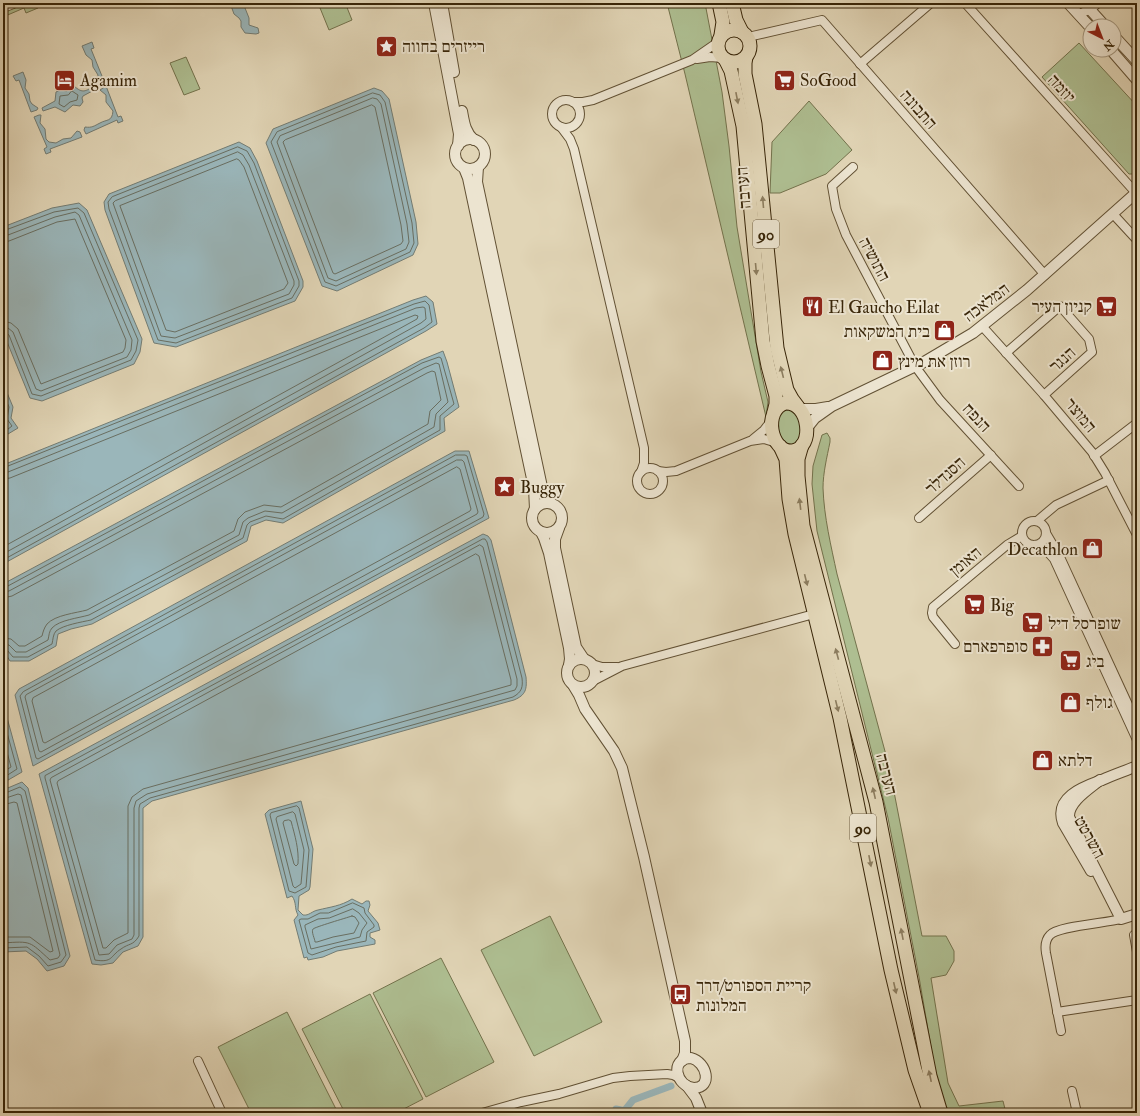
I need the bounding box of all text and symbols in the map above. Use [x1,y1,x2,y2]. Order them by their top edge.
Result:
north arrow [1082,18,1122,58]
place icon: רייזרים בחווה [373,33,399,59]
place label: רייזרים בחווה [402,36,485,57]
text: N [1099,36,1117,54]
hotel icon: Agamim [51,67,77,93]
supermarket icon: SoGood [772,67,798,93]
place label: Agamim [79,70,137,91]
place label: SoGood [800,70,857,91]
street label: יוזמה [1043,70,1080,107]
street label: התבונה [896,85,942,134]
one-way arrow [734,92,740,104]
street label: הערבה [731,166,756,210]
one-way arrow [759,196,766,208]
road number: 90 [753,220,779,248]
street label: התושיה [854,233,895,285]
one-way arrow [753,263,760,275]
street label: המלאכה [959,278,1014,327]
supermarket icon: קניון העיר [1094,293,1120,319]
restaurant icon: El Gaucho Eilat [799,294,825,320]
place label: קניון העיר [1032,296,1092,317]
place label: El Gaucho Eilat [828,297,940,318]
shop icon: בית המשקאות [932,318,958,344]
place label: בית המשקאות [844,321,930,342]
street label: הנגר [1045,342,1080,377]
shop icon: רוזן את מינץ [869,348,895,374]
place label: רוזן את מינץ [898,351,971,372]
one-way arrow [779,366,785,379]
street label: המוצר [1060,394,1101,437]
street label: הנפח [958,398,995,436]
street label: הסנדלר [921,452,970,499]
place icon: Buggy [491,474,517,500]
place label: Buggy [520,477,565,499]
one-way arrow [797,498,803,511]
shop icon: Decathlon [1080,536,1106,562]
place label: Decathlon [1008,539,1078,560]
street label: האומן [945,542,986,581]
one-way arrow [803,574,809,586]
supermarket icon: Big [962,592,988,618]
place label: Big [990,595,1015,616]
supermarket icon: שופרסל דיל [1020,610,1046,636]
place label: שופרסל דיל [1048,613,1121,634]
pharmacy icon: סופרפארם [1030,633,1056,659]
place label: סופרפארם [963,636,1028,657]
one-way arrow [834,648,840,660]
supermarket icon: ביג [1057,648,1083,674]
place label: ביג [1086,651,1104,672]
shop icon: גולף [1058,689,1084,715]
place label: גולף [1086,692,1113,713]
one-way arrow [834,700,840,712]
shop icon: דלתא [1030,747,1056,773]
place label: דלתא [1058,750,1092,771]
street label: הערבה [871,751,902,797]
one-way arrow [870,787,876,799]
street label: השרטט [1069,812,1110,862]
road number: 90 [850,814,876,842]
one-way arrow [867,855,873,867]
one-way arrow [899,928,905,941]
place label: קריית הספורט/דרך המלונות [696,975,811,1016]
bus stop icon: קריית הספורט/דרך המלונות [668,982,694,1008]
one-way arrow [892,982,898,994]
one-way arrow [927,1069,933,1082]

